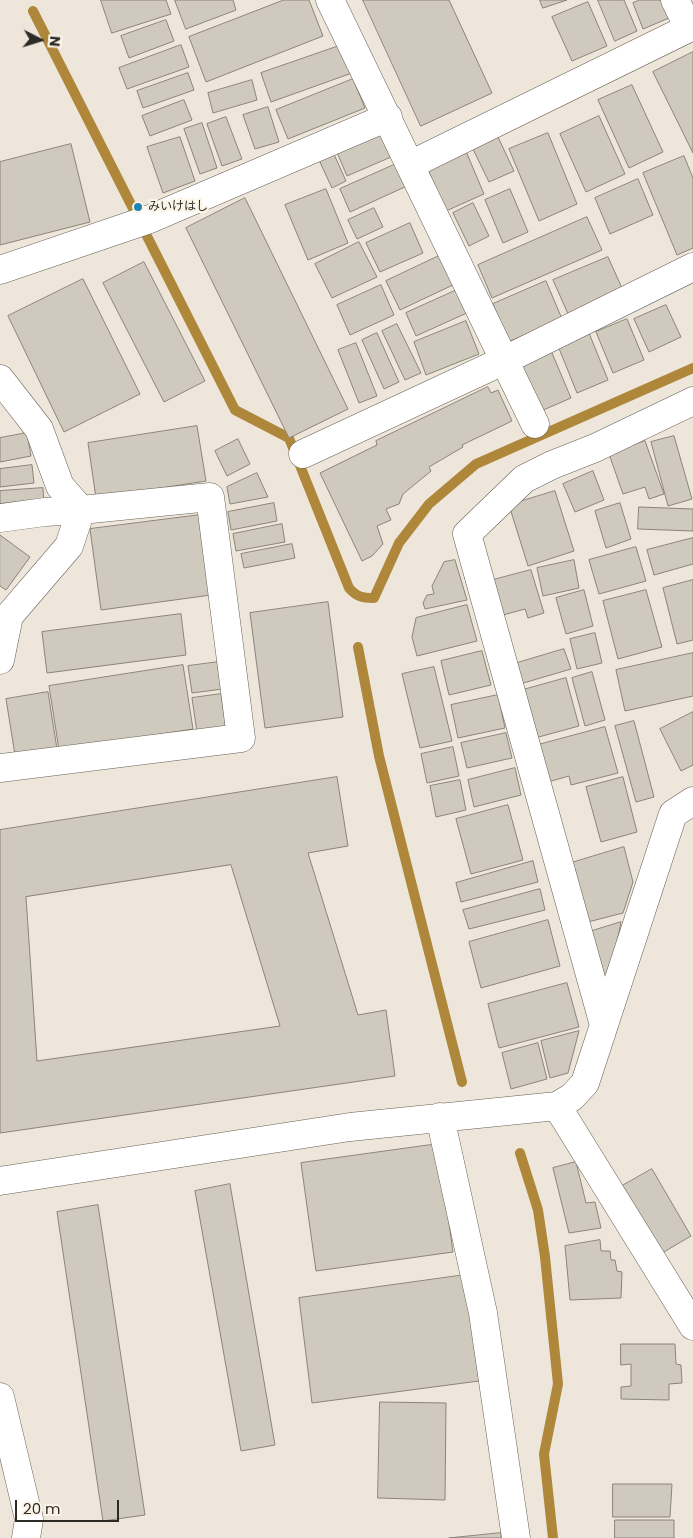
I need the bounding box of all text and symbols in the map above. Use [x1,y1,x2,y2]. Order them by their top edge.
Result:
north arrow [15,15,65,65]
text: N [45,35,65,47]
place label: みいけはし [148,200,208,214]
marker: みいけはし [132,201,144,213]
scale bar [18,1490,121,1522]
text: 20 m [23,1498,61,1519]

